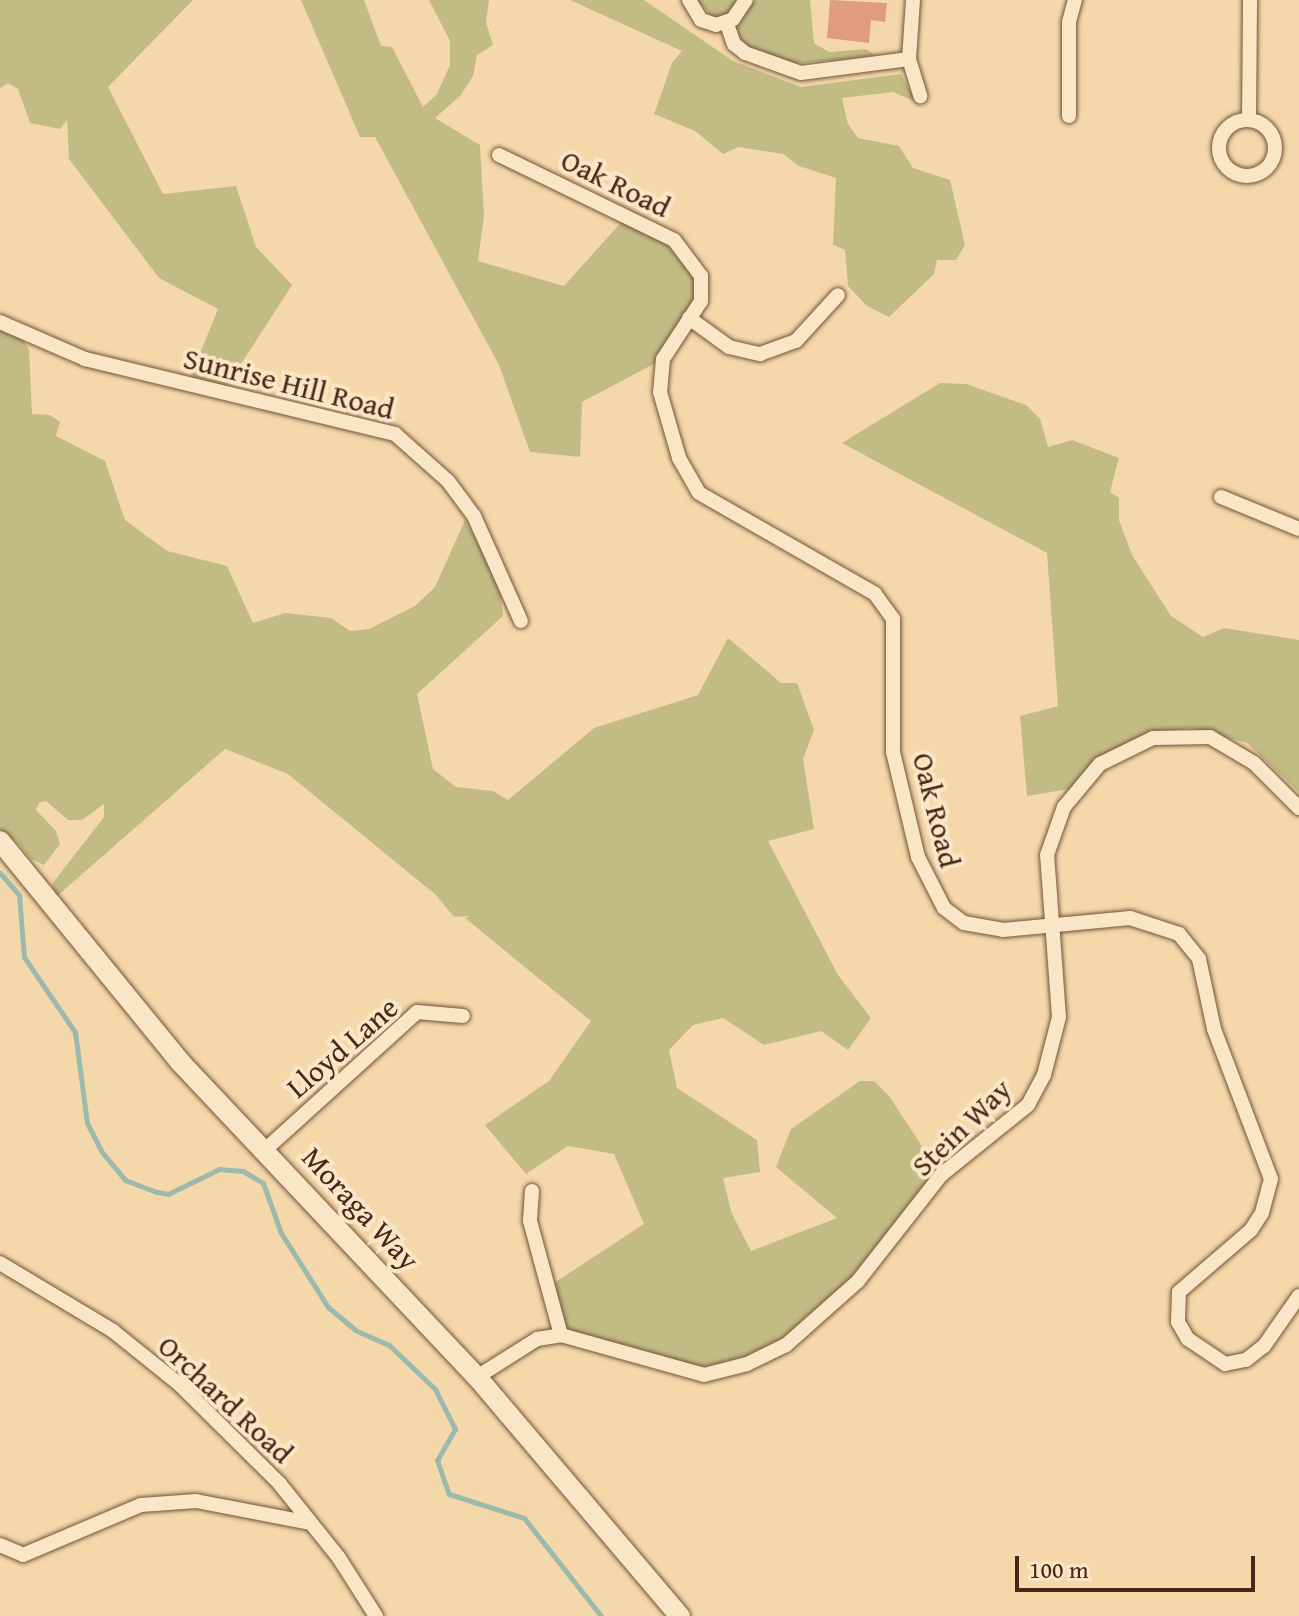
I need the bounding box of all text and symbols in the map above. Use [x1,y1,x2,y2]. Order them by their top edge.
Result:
street label: Oak Road [556,141,676,225]
street label: Sunrise Hill Road [180,339,398,427]
street label: Oak Road [905,749,969,871]
street label: Lloyd Lane [279,989,405,1105]
street label: Stein Way [904,1071,1018,1183]
street label: Moraga Way [295,1139,427,1277]
street label: Orchard Road [151,1327,301,1471]
scale bar [1019,1540,1259,1590]
text: 100 m [1029,1552,1089,1587]

